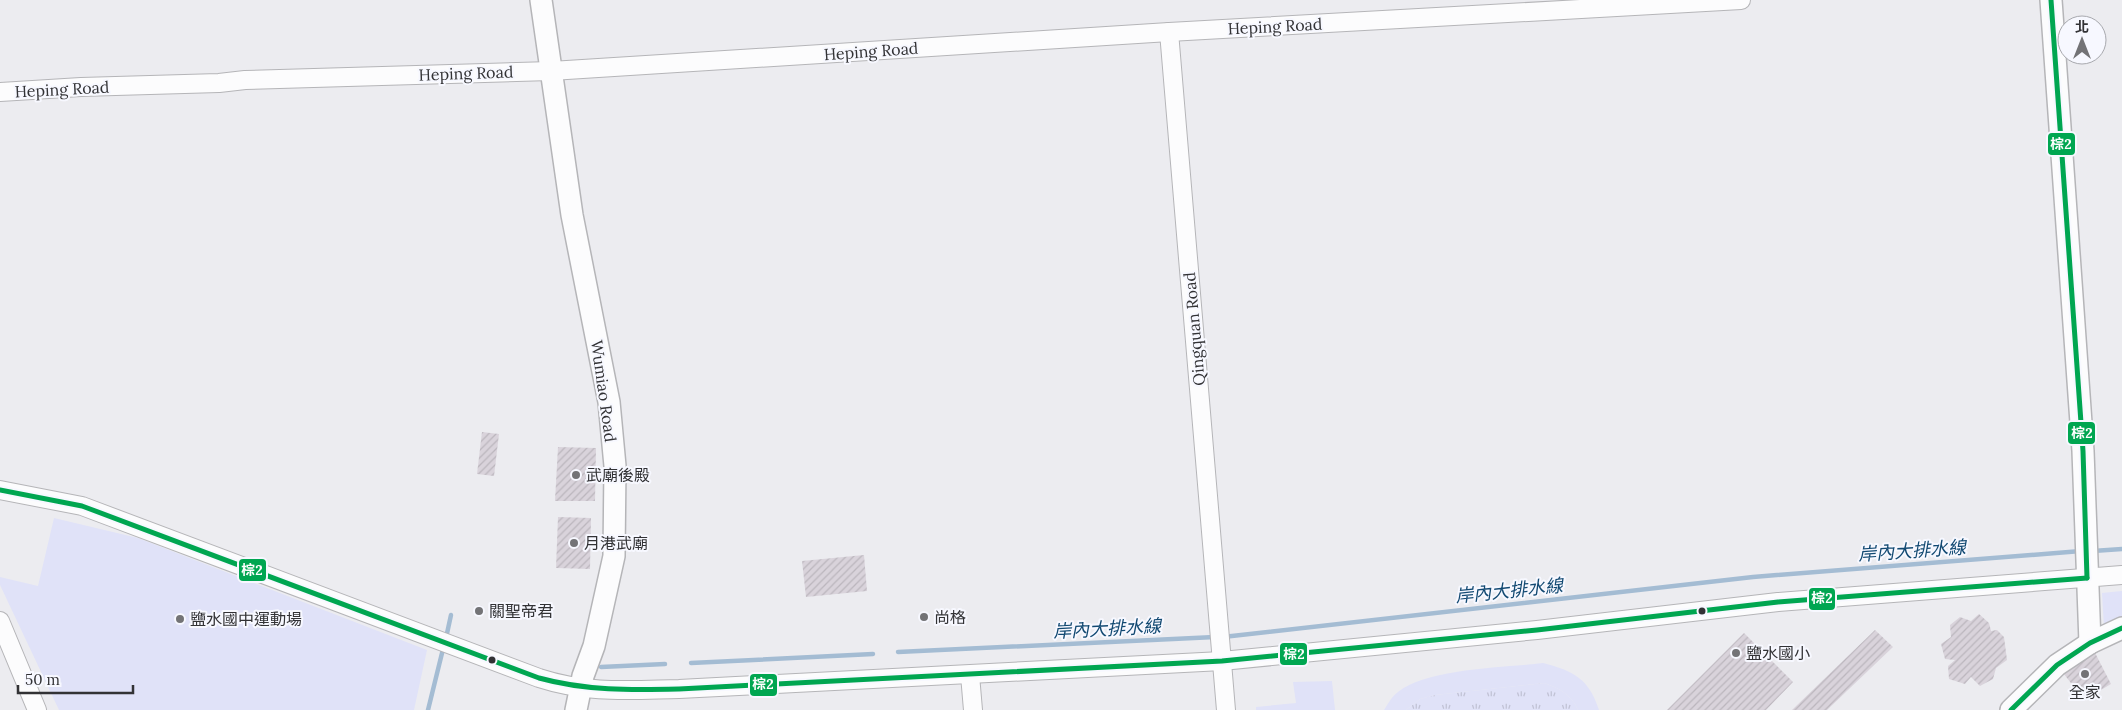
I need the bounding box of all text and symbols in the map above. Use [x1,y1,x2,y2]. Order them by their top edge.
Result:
street label: Heping Road [1227,14,1323,38]
north arrow [2057,15,2107,65]
text: 北 [2075,18,2089,36]
street label: Heping Road [823,38,919,64]
street label: Heping Road [418,61,514,85]
street label: Heping Road [14,77,110,101]
line badge: 棕2 [2047,132,2076,156]
text: 棕2 [2050,135,2072,153]
street label: Qingquan Road [1179,271,1209,387]
street label: Wumiao Road [587,339,621,444]
line badge: 棕2 [2067,421,2096,445]
text: 棕2 [2071,424,2093,442]
place label: 武廟後殿 [586,465,650,485]
marker: 武廟後殿 [570,469,582,481]
place label: 月港武廟 [584,533,648,553]
water label: 岸內大排水線 [1857,535,1969,566]
marker: 月港武廟 [568,537,580,549]
line badge: 棕2 [238,558,267,582]
text: 棕2 [241,561,263,579]
water label: 岸內大排水線 [1454,573,1566,608]
line badge: 棕2 [1808,587,1836,611]
text: 棕2 [1811,589,1833,607]
place label: 關聖帝君 [489,601,553,621]
marker: 關聖帝君 [473,605,485,617]
unlabelled marker [1697,606,1707,616]
place label: 尚格 [934,607,966,627]
place label: 鹽水國中運動場 [190,609,302,629]
marker: 尚格 [918,611,930,623]
marker: 鹽水國中運動場 [174,613,186,625]
water label: 岸內大排水線 [1052,614,1163,643]
line badge: 棕2 [1279,642,1308,666]
place label: 鹽水國小 [1746,643,1810,663]
text: 棕2 [1283,645,1305,663]
marker: 鹽水國小 [1730,647,1742,659]
unlabelled marker [487,655,497,665]
scale bar [18,662,132,694]
marker: 全家 [2079,668,2091,680]
text: 50 m [25,670,60,689]
line badge: 棕2 [749,673,778,697]
text: 棕2 [752,675,774,693]
place label: 全家 [2069,682,2101,702]

